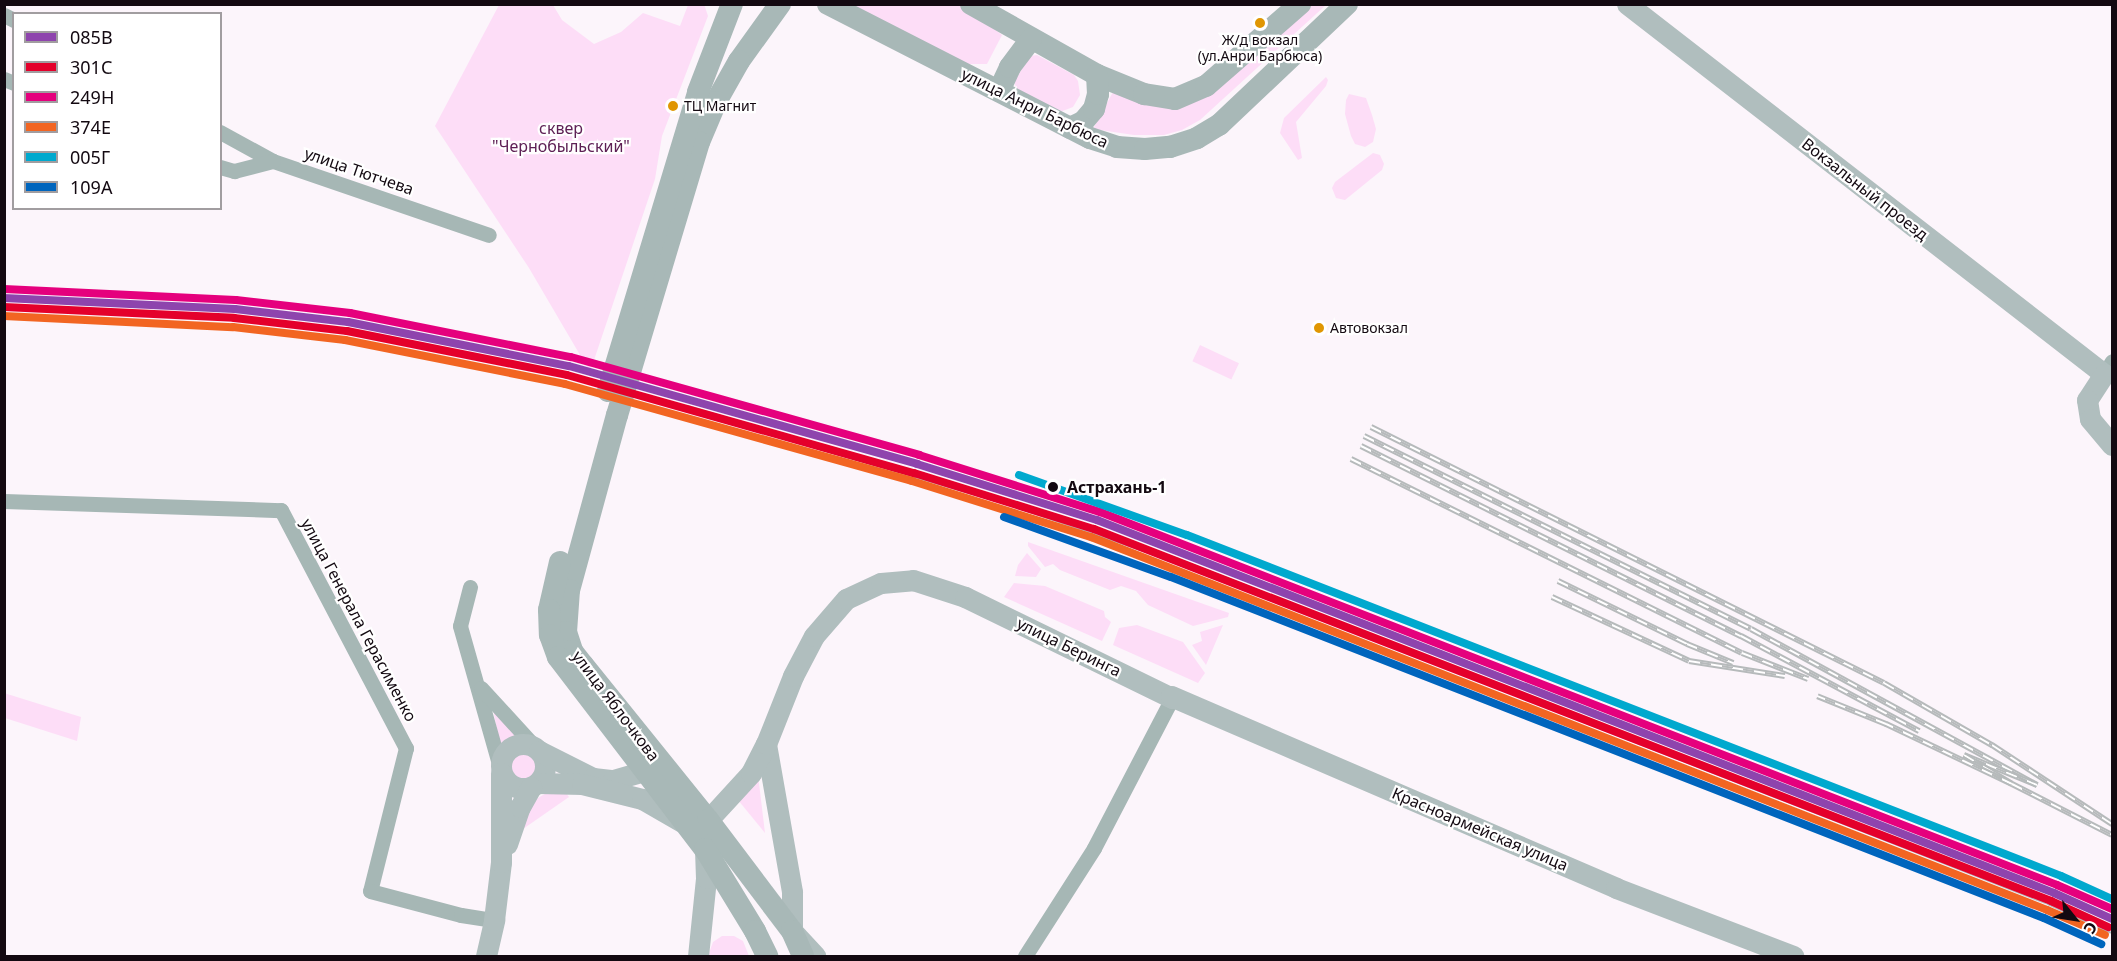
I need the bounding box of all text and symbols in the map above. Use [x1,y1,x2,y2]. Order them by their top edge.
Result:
legend [12,12,222,210]
marker: Ж/д вокзал (ул.Анри Барбюса) [1254,17,1266,29]
text: 085В [70,25,113,49]
place label: Ж/д вокзал (ул.Анри Барбюса) [1198,32,1322,64]
text: 301С [70,55,112,79]
street label: улица Анри Барбюса [958,64,1112,152]
text: 249Н [70,85,114,109]
place label: ТЦ Магнит [684,98,756,114]
marker: ТЦ Магнит [667,100,679,112]
text: 374Е [70,115,111,139]
park label: сквер "Чернобыльский" [492,118,630,156]
street label: Вокзальный проезд [1798,134,1932,244]
street label: улица Тютчева [302,143,416,199]
text: 005Г [70,145,110,169]
text: 109А [70,175,112,199]
place label: Автовокзал [1330,320,1408,336]
marker: Автовокзал [1313,322,1325,334]
place label: Астрахань-1 [1067,477,1166,497]
marker: Астрахань-1 [1044,478,1062,496]
street label: улица Генерала Герасименко [297,515,421,725]
street label: улица Беринга [1014,613,1124,681]
street label: улица Яблочкова [568,647,664,765]
street label: Красноармейская улица [1389,783,1571,875]
north arrow [2045,889,2105,949]
text: С [2078,918,2103,938]

